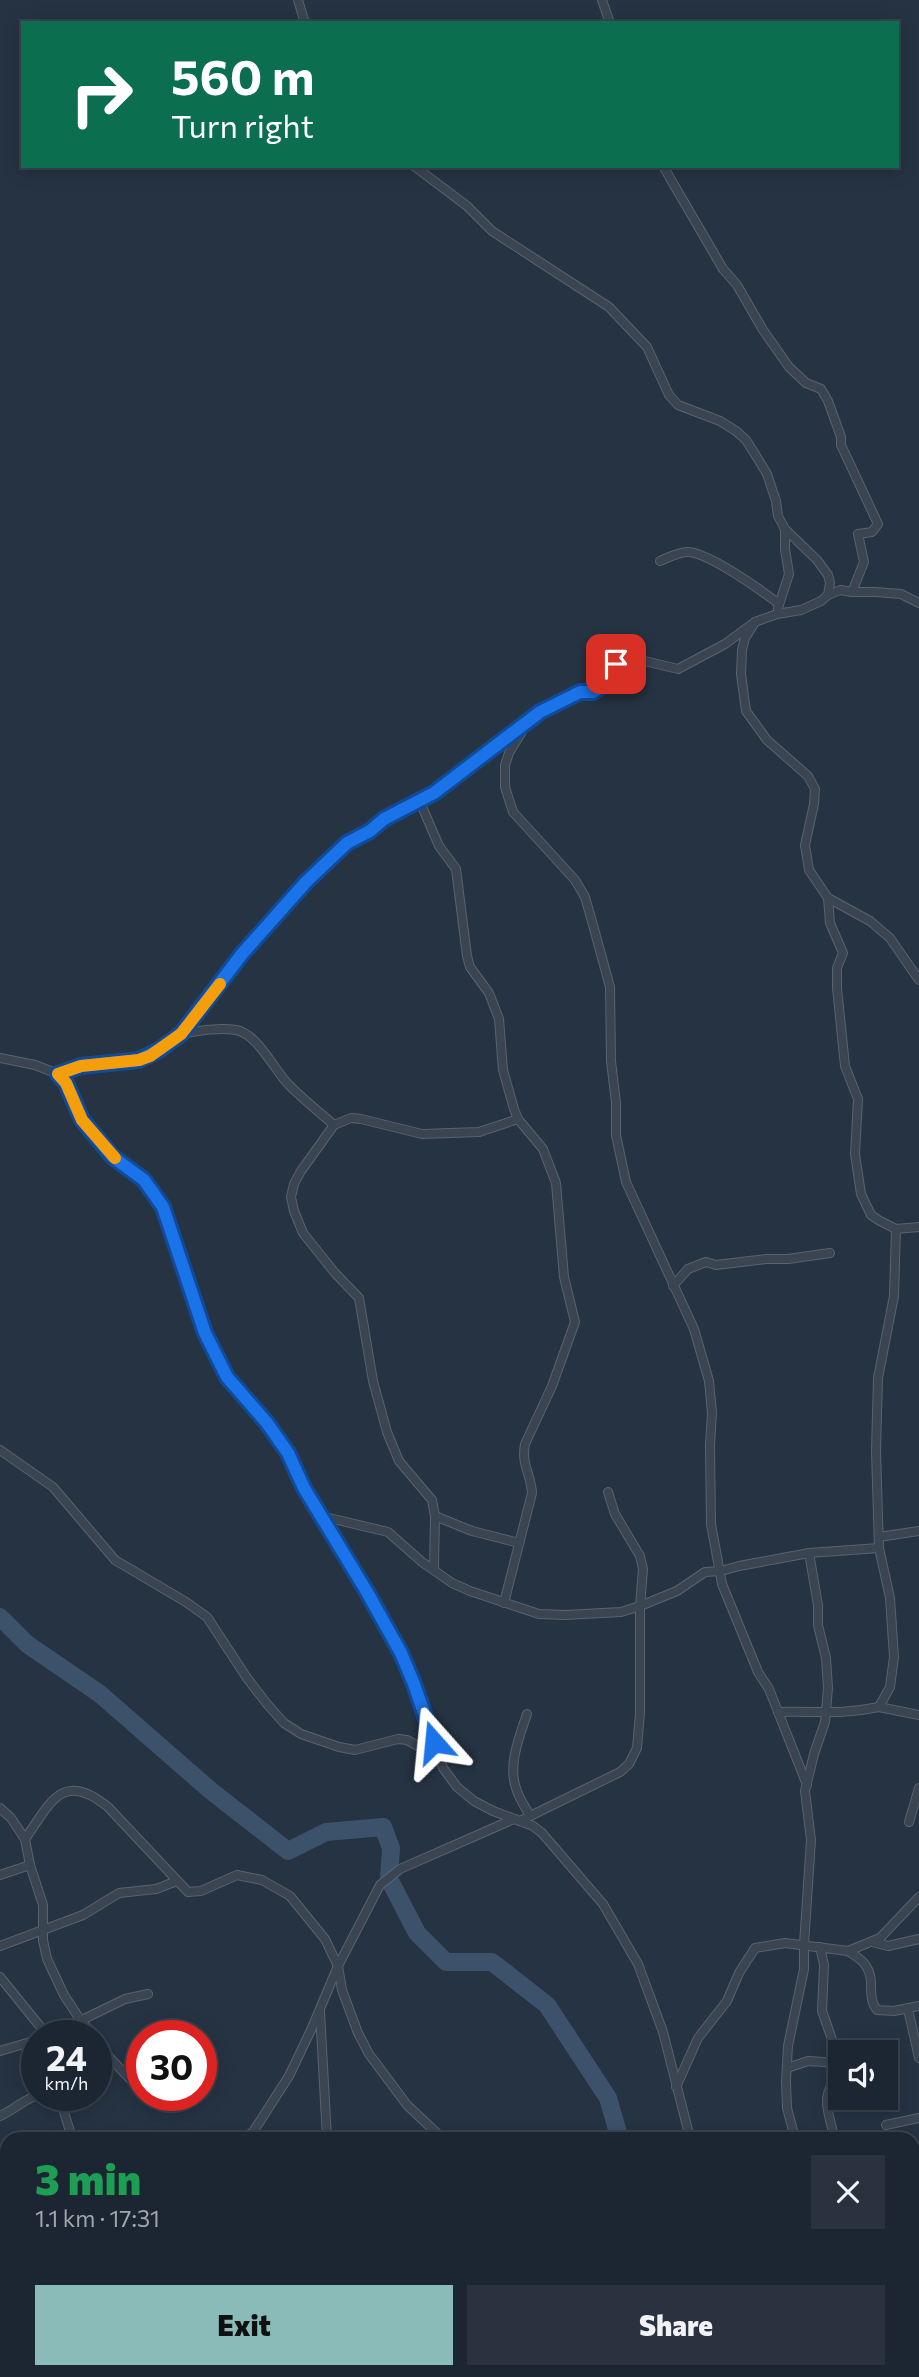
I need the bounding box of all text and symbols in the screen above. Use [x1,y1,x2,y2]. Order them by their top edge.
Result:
text: 560 m [171,45,314,105]
icon: right [56,49,147,140]
text: Turn right [171,105,314,145]
pin [586,634,646,694]
icon: arrive [597,645,635,683]
position arrow [397,1705,471,1779]
speed limit sign: 30 [126,2020,217,2111]
text: 24 [46,2035,87,2078]
map controls [828,2040,898,2110]
button: sound [828,2040,898,2110]
text: km/h [45,2072,88,2094]
text: 3 min [35,2152,141,2204]
button: close [811,2155,885,2229]
text: 1.1 km · 17:31 [35,2204,160,2232]
button: Exit [35,2285,453,2365]
button: Share [467,2285,885,2365]

